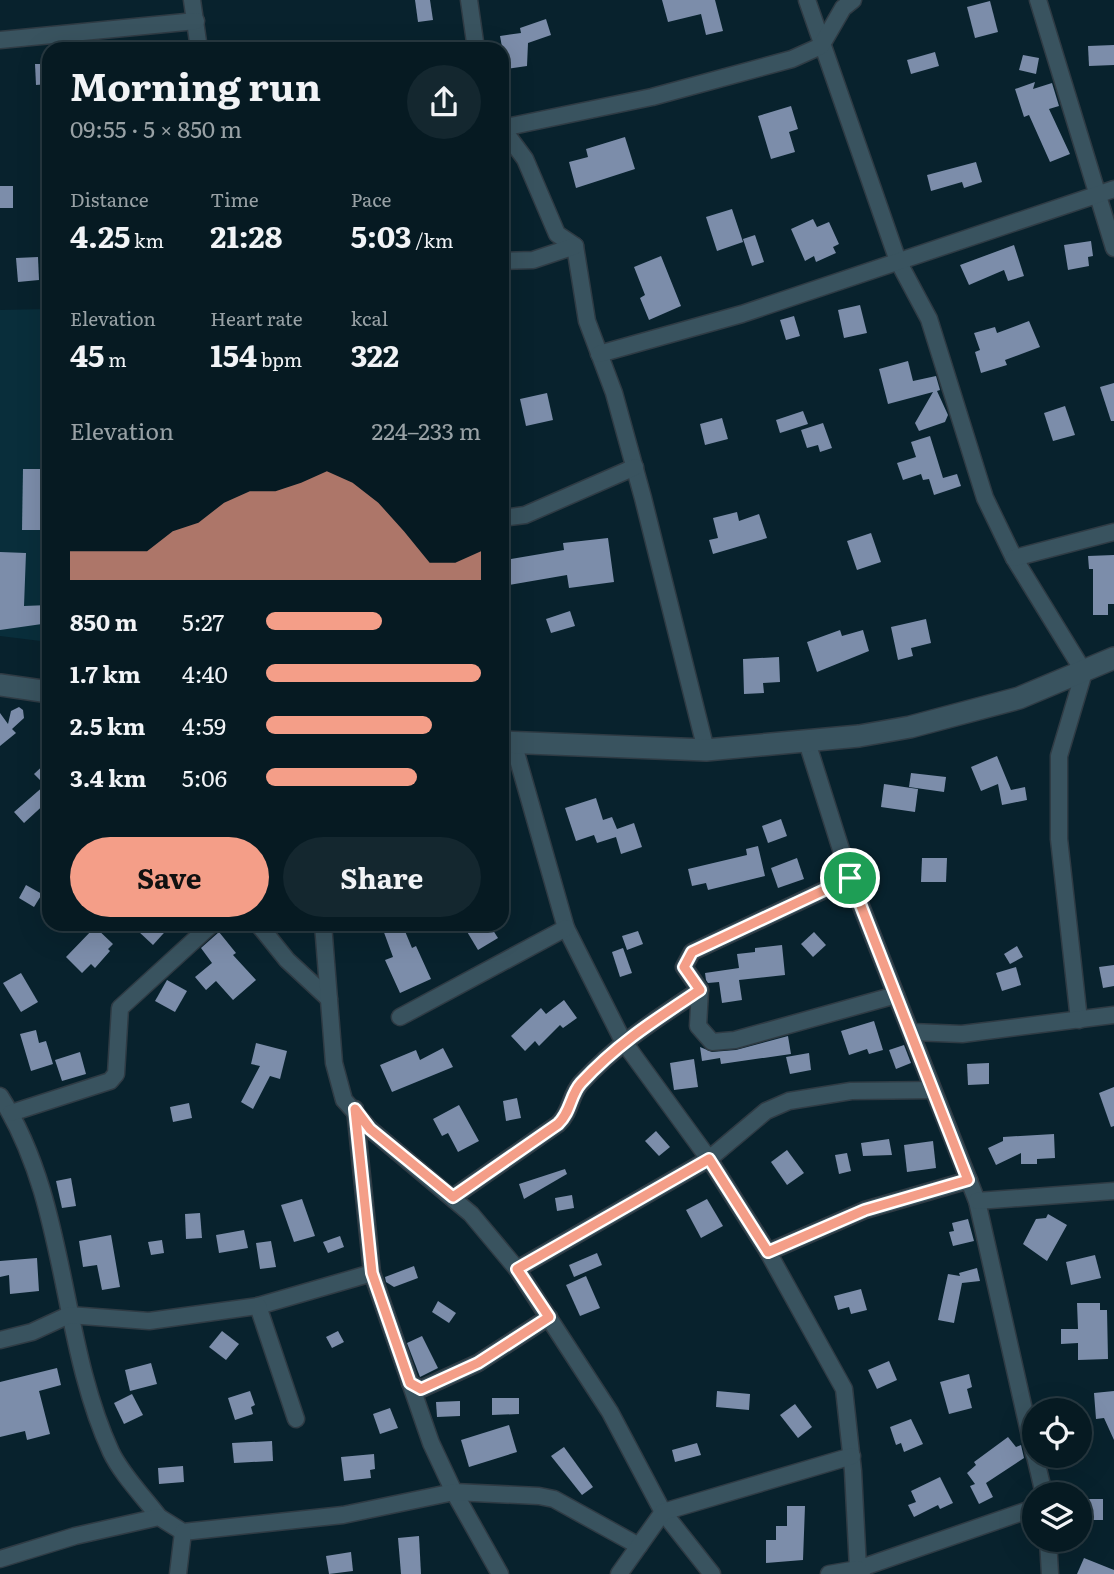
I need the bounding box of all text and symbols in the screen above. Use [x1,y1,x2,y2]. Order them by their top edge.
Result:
text: Morning run [70,56,321,113]
button: share [407,65,481,139]
text: 09:55 · 5 × 850 m [70,111,242,145]
text: Distance [70,185,149,213]
text: Time [210,185,259,213]
text: Pace [351,185,391,213]
text: 4.25 [70,213,130,257]
text: 21:28 [210,213,282,257]
text: 5:03 [351,213,412,257]
text: km [130,226,164,254]
text: /km [412,226,453,254]
text: Elevation [70,304,156,332]
text: Heart rate [210,304,303,332]
text: kcal [351,304,388,332]
text: 45 [70,332,104,376]
text: 154 [210,332,257,376]
text: 322 [351,332,399,376]
text: m [104,345,127,373]
text: bpm [257,345,302,373]
text: Elevation [70,413,174,447]
text: 224–233 m [372,413,481,447]
text: 850 m [70,604,138,638]
text: 5:27 [182,604,224,638]
text: 1.7 km [70,656,141,690]
text: 4:40 [182,656,228,690]
text: 2.5 km [70,708,145,742]
text: 4:59 [182,708,226,742]
text: 3.4 km [70,760,147,794]
text: 5:06 [182,760,227,794]
button: Save [70,837,269,917]
button: Share [283,837,481,917]
pin [820,848,880,908]
icon: arrive [831,859,869,897]
map controls [1022,1398,1092,1552]
button: locate [1022,1398,1092,1468]
button: layers [1022,1482,1092,1552]

